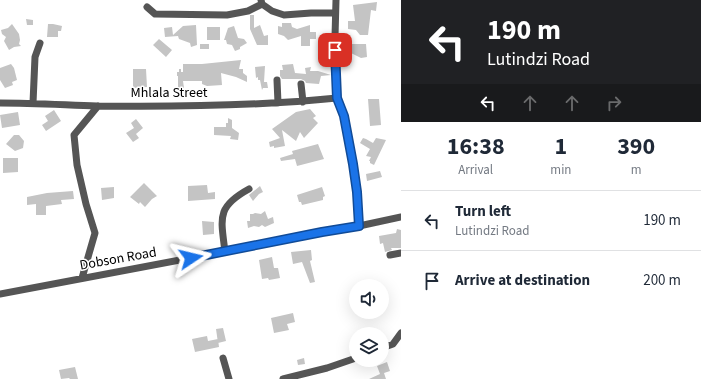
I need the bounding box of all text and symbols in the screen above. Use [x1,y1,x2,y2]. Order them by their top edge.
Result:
text: 190 m [487,10,561,50]
icon: left [421,16,473,68]
pin [318,33,352,67]
icon: arrive [324,39,346,61]
text: Lutindzi Road [487,47,590,72]
street label: Mhlala Street [131,83,208,103]
icon: left [477,92,499,114]
icon: ahead [519,92,541,114]
icon: ahead [561,92,583,114]
icon: right [603,92,625,114]
text: 16:38 [447,129,505,164]
text: 1 [555,129,567,164]
text: 390 [617,129,655,164]
text: Arrival [458,161,493,179]
text: min [550,161,571,179]
text: m [631,161,642,179]
text: Turn left [455,201,511,222]
icon: left [421,210,443,232]
text: 190 m [643,210,681,231]
text: Lutindzi Road [455,222,529,240]
position arrow [170,237,212,279]
street label: Dobson Road [78,242,158,276]
icon: arrive [421,270,443,292]
text: Arrive at destination [455,270,590,291]
text: 200 m [643,270,681,291]
map controls [349,279,389,367]
button: sound [349,279,389,319]
button: layers [349,327,389,367]

